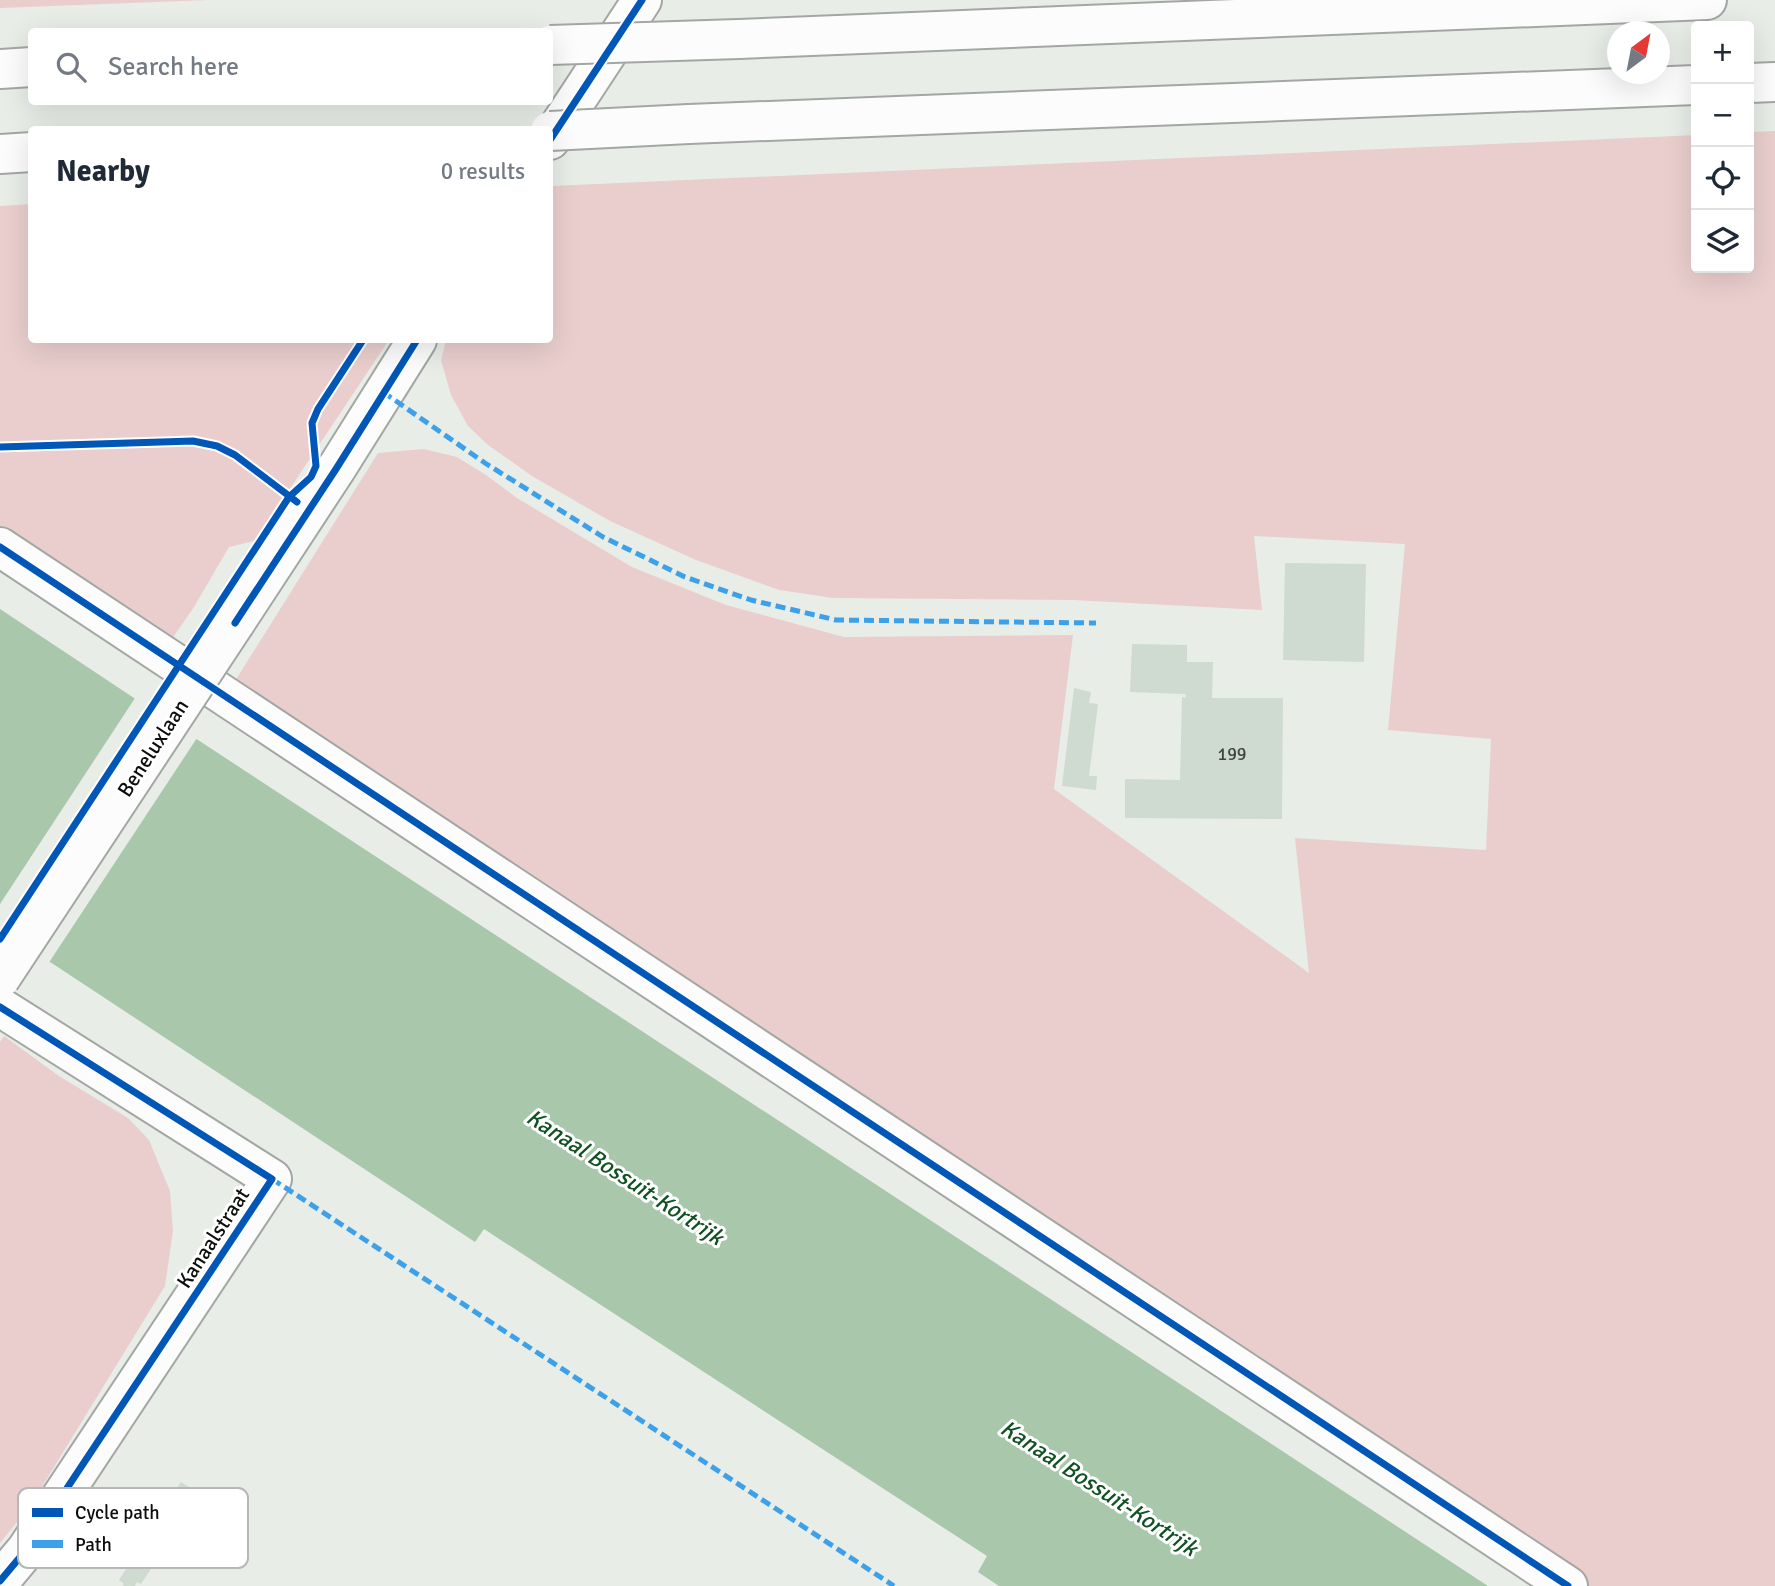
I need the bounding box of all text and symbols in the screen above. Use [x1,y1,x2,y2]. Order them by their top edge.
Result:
north arrow [1607,21,1670,84]
map controls [1691,21,1754,273]
button: + [1691,21,1754,84]
search box [28,28,553,105]
icon: search [52,48,90,86]
text: Search here [108,51,239,83]
button: − [1691,84,1754,147]
button: locate [1691,147,1754,210]
text: Nearby [56,153,150,190]
text: 0 results [441,157,525,186]
button: layers [1691,210,1754,273]
street label: Beneluxlaan [112,694,194,802]
house number: 199 [1217,743,1247,765]
water label: Kanaal Bossuit-Kortrijk [521,1102,731,1253]
street label: Kanaalstraat [171,1183,255,1293]
water label: Kanaal Bossuit-Kortrijk [995,1413,1205,1564]
legend [18,1488,248,1568]
text: Cycle path [75,1501,160,1525]
text: Path [75,1533,112,1557]

